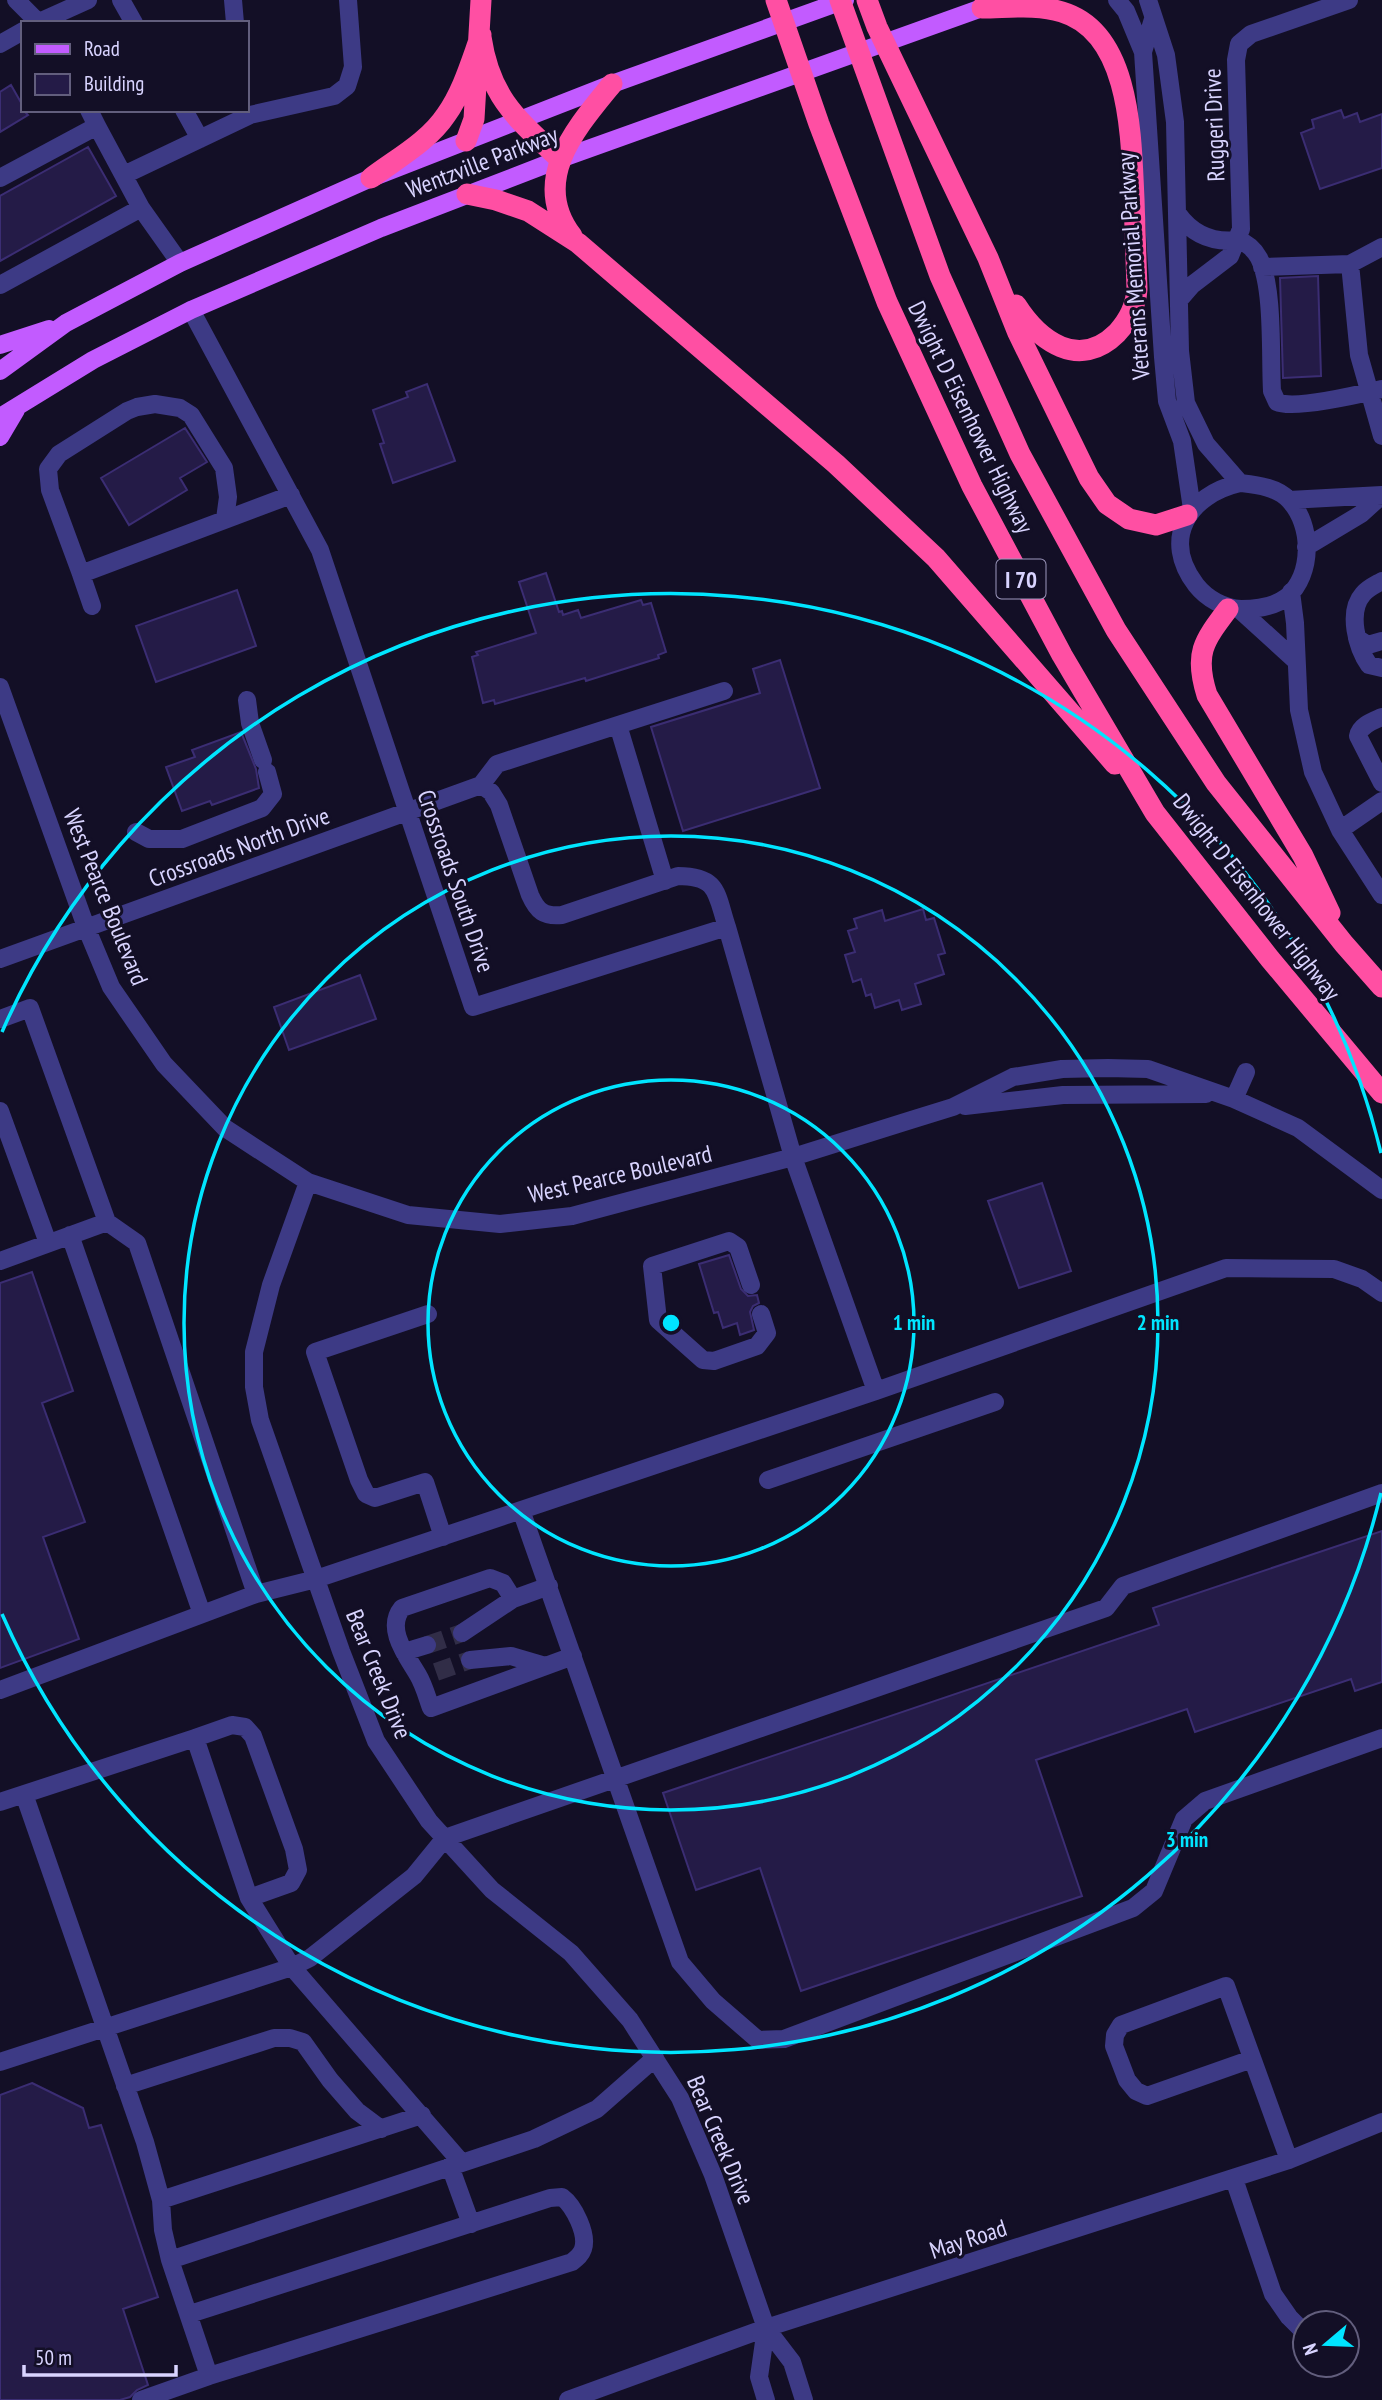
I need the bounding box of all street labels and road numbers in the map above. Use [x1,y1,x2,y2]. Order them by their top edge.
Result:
street label: Ruggeri Drive [1197,68,1231,182]
street label: Wentzville Parkway [402,119,562,205]
street label: Veterans Memorial Parkway [1110,151,1156,382]
street label: Dwight D Eisenhower Highway [901,296,1041,538]
road number: I 70 [996,559,1046,598]
street label: Crossroads South Drive [410,786,502,976]
street label: Dwight D Eisenhower Highway [1166,787,1348,1007]
street label: Crossroads North Drive [144,800,334,894]
street label: West Pearce Boulevard [57,804,155,990]
street label: West Pearce Boulevard [525,1138,715,1210]
street label: Bear Creek Drive [339,1605,419,1743]
street label: Bear Creek Drive [680,2071,762,2209]
street label: May Road [926,2212,1010,2266]

